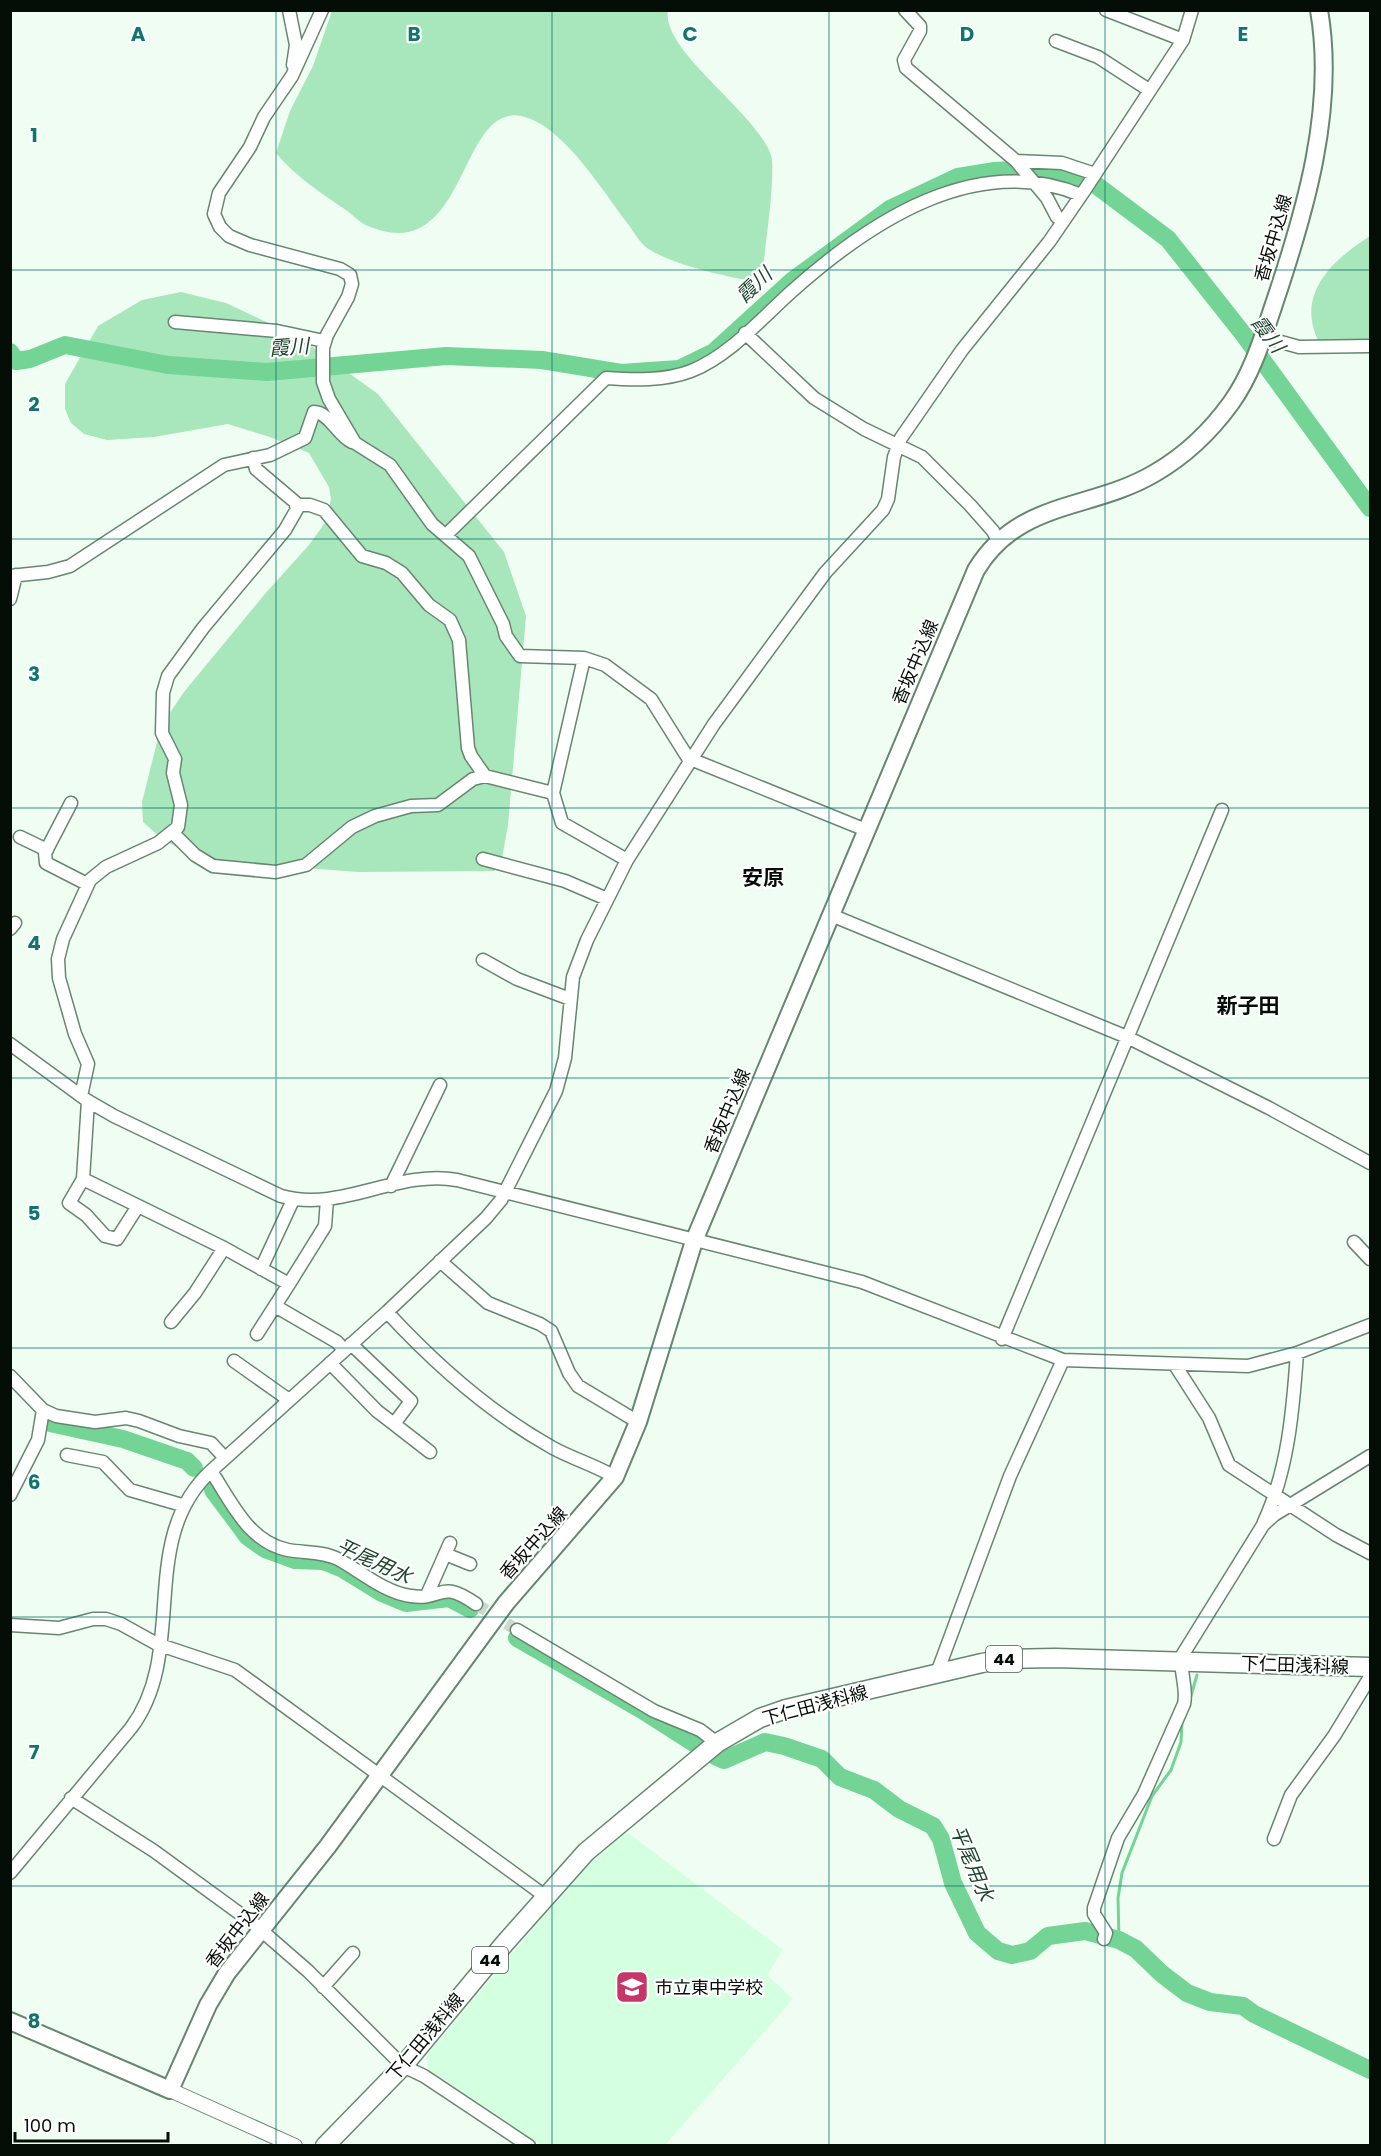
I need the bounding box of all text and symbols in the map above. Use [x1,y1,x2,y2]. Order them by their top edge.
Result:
text: A [131,20,146,48]
text: B [407,20,421,48]
text: C [682,20,698,48]
text: D [960,20,974,48]
text: E [1238,20,1248,48]
text: 1 [30,121,38,149]
street label: 香坂中込線 [1249,191,1297,285]
water label: 霞川 [730,260,780,309]
water label: 霞川 [1245,310,1292,360]
water label: 霞川 [268,331,312,362]
text: 2 [28,390,40,418]
street label: 香坂中込線 [886,616,944,708]
text: 3 [28,660,40,688]
district label: 安原 [742,863,784,892]
text: 4 [27,929,41,957]
district label: 新子田 [1217,991,1280,1020]
street label: 香坂中込線 [698,1065,756,1157]
text: 5 [28,1199,41,1227]
text: 6 [28,1468,40,1496]
street label: 香坂中込線 [494,1501,572,1585]
water label: 平尾用水 [332,1531,418,1591]
road number: 44 [986,1646,1022,1672]
street label: 下仁田浅科線 [1241,1651,1349,1679]
street label: 下仁田浅科線 [760,1679,870,1731]
text: 7 [29,1738,40,1766]
water label: 平尾用水 [943,1821,1001,1907]
street label: 香坂中込線 [199,1887,275,1973]
road number: 44 [472,1947,508,1973]
school or university icon: 市立東中学校 [614,1969,650,2005]
place label: 市立東中学校 [655,1975,763,2000]
street label: 下仁田浅科線 [381,1988,469,2086]
text: 8 [28,2007,40,2035]
scale bar [15,2105,168,2143]
text: 100 m [24,2113,76,2138]

